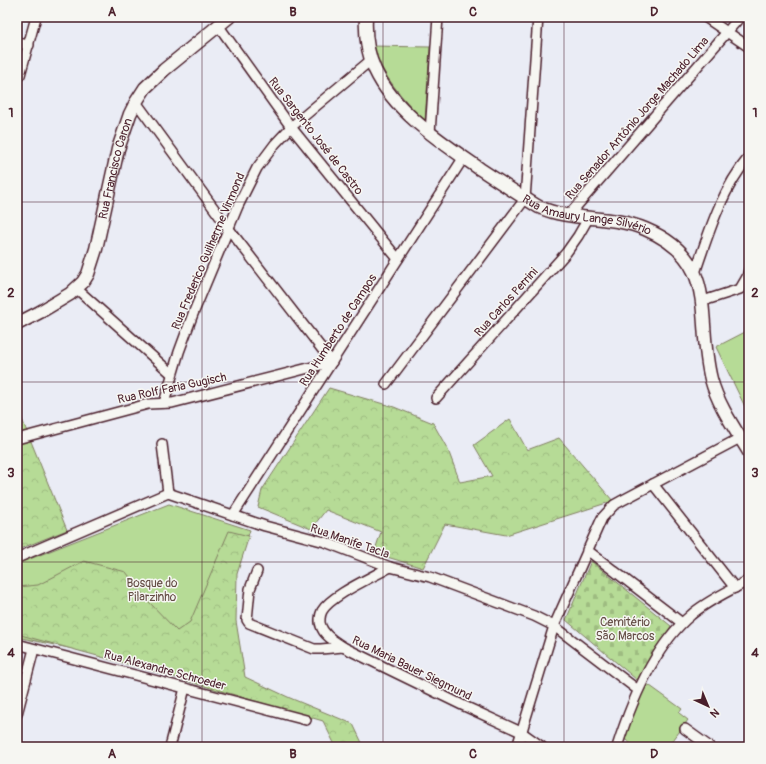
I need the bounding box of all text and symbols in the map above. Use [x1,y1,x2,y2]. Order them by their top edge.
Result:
text: A [108,4,117,20]
text: B [289,4,297,20]
text: C [469,4,477,20]
text: D [650,4,658,20]
street label: Rua Senador Antônio Jorge Machado Lima [562,33,713,203]
street label: Rua Sargento José de Castro [265,75,366,199]
text: 1 [8,105,14,121]
text: 1 [752,105,758,121]
street label: Rua Francisco Caron [96,116,136,221]
street label: Rua Frederico Guilherme Virmond [169,170,248,332]
street label: Rua Amaury Lange Silvério [519,192,654,239]
street label: Rua Carlos Perrini [471,265,541,340]
street label: Rua Humberto de Campos [297,271,381,389]
text: 2 [7,285,15,301]
text: 2 [751,285,759,301]
street label: Rua Rolf Faria Gugisch [116,370,228,407]
text: 3 [7,465,15,481]
text: 3 [751,465,759,481]
street label: Rua Manife Tacla [308,521,392,562]
park label: Bosque do Pilarzinho [127,576,178,605]
park label: Cemitério São Marcos [596,615,655,644]
street label: Rua Maria Bauer Siegmund [349,633,474,704]
text: 4 [7,645,15,661]
text: 4 [751,645,759,661]
street label: Rua Alexandre Schroeder [102,647,228,694]
north arrow [688,686,728,726]
text: N [707,706,722,720]
text: A [108,746,117,762]
text: B [289,746,297,762]
text: C [469,746,477,762]
text: D [650,746,658,762]

